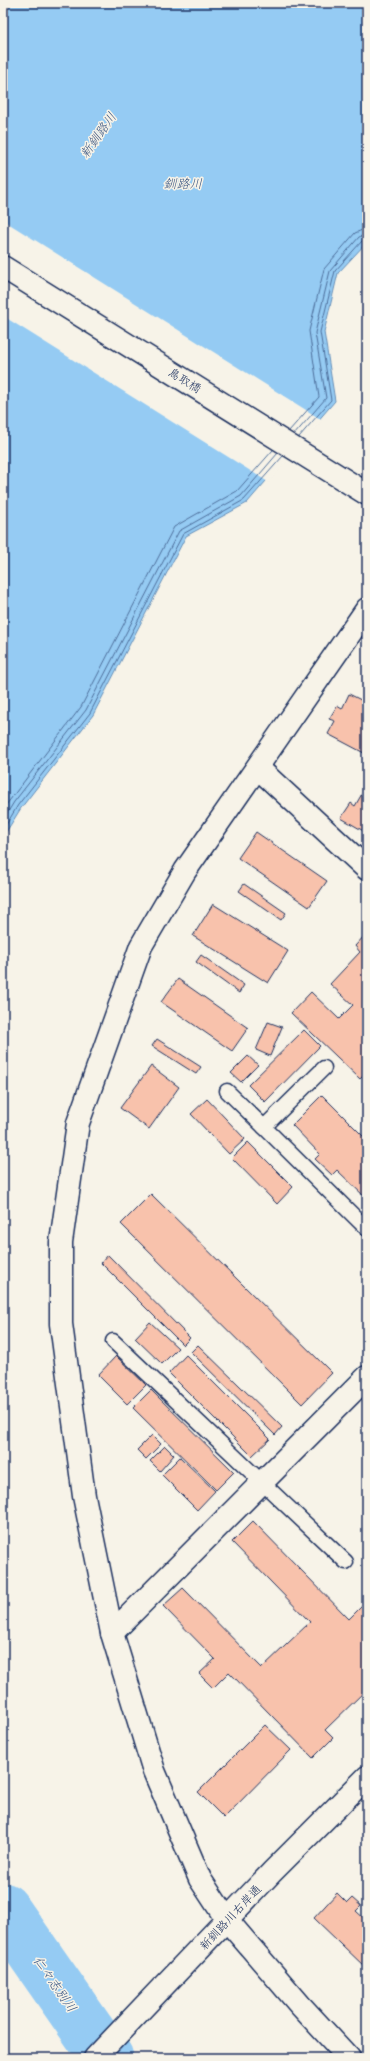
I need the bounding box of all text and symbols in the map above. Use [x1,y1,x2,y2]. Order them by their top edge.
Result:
water label: 新釧路川 [76,109,120,161]
water label: 釧路川 [163,175,203,192]
street label: 鳥取橋 [166,364,204,396]
street label: 新釧路川右岸通 [196,1881,264,1953]
water label: 仁々志別川 [29,1952,81,2016]

